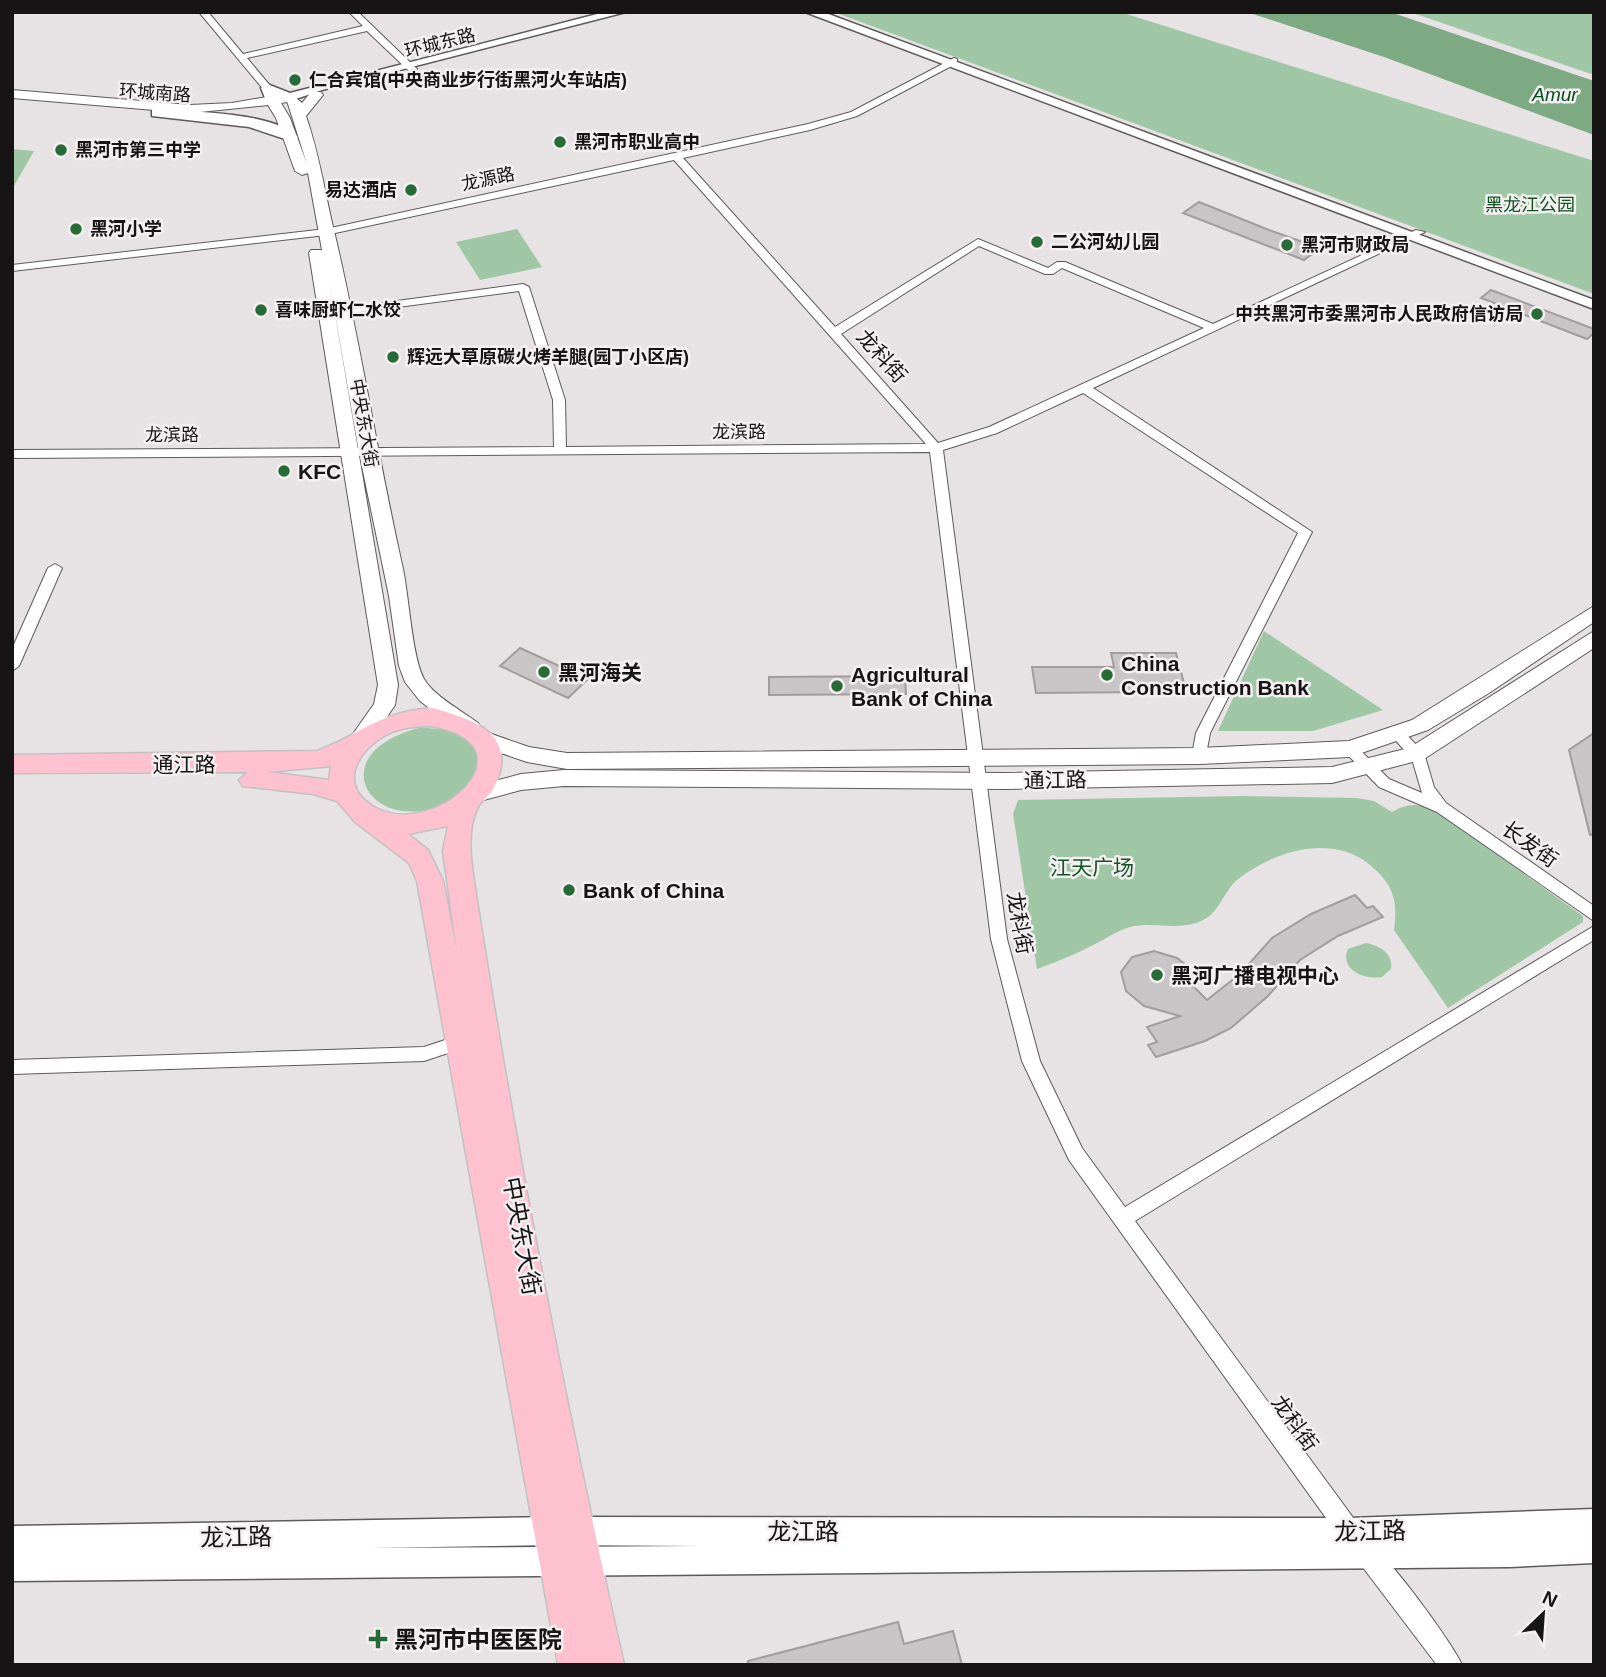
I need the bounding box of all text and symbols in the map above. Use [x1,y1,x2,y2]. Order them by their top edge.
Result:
street label: 环城东路 [403,25,477,61]
place label: 仁合宾馆(中央商业步行街黑河火车站店) [309,69,627,90]
marker: 仁合宾馆(中央商业步行街黑河火车站店) [287,72,303,88]
street label: 环城南路 [118,81,192,105]
water label: Amur [1531,84,1578,105]
place label: 黑河市职业高中 [574,132,700,152]
marker: 黑河市职业高中 [552,134,568,150]
place label: 黑河市第三中学 [75,140,201,160]
marker: 黑河市第三中学 [53,142,69,158]
street label: 龙源路 [460,164,516,194]
place label: 易达酒店 [325,180,397,200]
marker: 易达酒店 [403,182,419,198]
park label: 黑龙江公园 [1485,195,1575,215]
place label: 黑河小学 [90,219,162,239]
marker: 黑河小学 [68,221,84,237]
place label: 二公河幼儿园 [1051,232,1159,252]
marker: 二公河幼儿园 [1029,234,1045,250]
place label: 黑河市财政局 [1301,234,1409,255]
marker: 黑河市财政局 [1279,237,1295,253]
place label: 喜味厨虾仁水饺 [275,300,401,320]
marker: 喜味厨虾仁水饺 [253,302,269,318]
place label: 中共黑河市委黑河市人民政府信访局 [1235,303,1523,324]
marker: 中共黑河市委黑河市人民政府信访局 [1529,306,1545,322]
street label: 龙科街 [852,325,912,387]
place label: 辉远大草原碳火烤羊腿(园丁小区店) [407,347,689,367]
marker: 辉远大草原碳火烤羊腿(园丁小区店) [385,349,401,365]
street label: 中央东大街 [346,377,382,469]
street label: 龙滨路 [712,422,766,442]
street label: 龙滨路 [145,425,199,445]
place label: KFC [298,460,341,483]
marker: KFC [276,463,292,479]
place label: China Construction Bank [1121,652,1309,699]
place label: 黑河海关 [558,661,642,684]
place label: Agricultural Bank of China [851,663,992,710]
marker: 黑河海关 [536,664,552,680]
marker: China Construction Bank [1099,667,1115,683]
marker: Agricultural Bank of China [829,678,845,694]
street label: 通江路 [153,753,216,776]
street label: 通江路 [1023,768,1087,792]
street label: 长发街 [1498,817,1562,871]
park label: 江天广场 [1050,856,1134,879]
place label: Bank of China [583,879,724,902]
marker: Bank of China [561,882,577,898]
street label: 龙科街 [1003,890,1037,956]
place label: 黑河广播电视中心 [1171,964,1339,987]
marker: 黑河广播电视中心 [1149,967,1165,983]
street label: 中央东大街 [498,1175,546,1297]
street label: 龙科街 [1267,1391,1323,1455]
street label: 龙江路 [1334,1517,1406,1545]
street label: 龙江路 [767,1518,839,1545]
street label: 龙江路 [200,1523,272,1551]
north arrow [1508,1579,1578,1649]
text: N [1539,1587,1561,1611]
place label: 黑河市中医医院 [394,1626,562,1653]
marker: 黑河市中医医院 [368,1629,388,1649]

